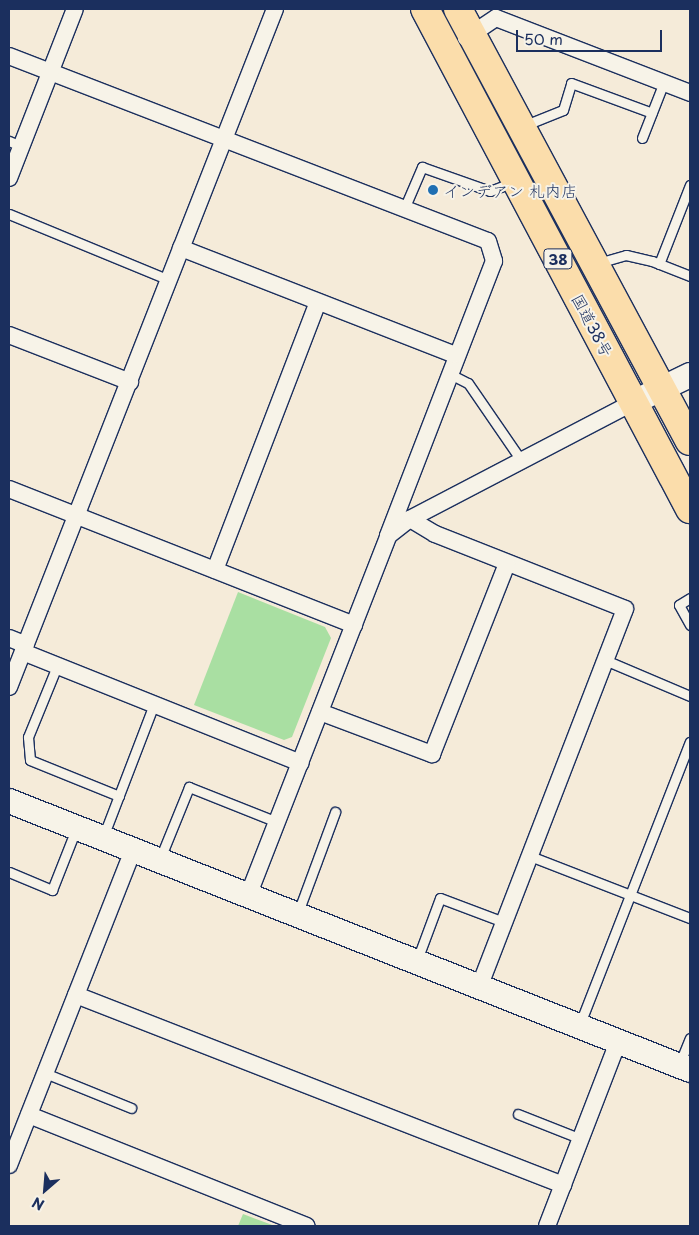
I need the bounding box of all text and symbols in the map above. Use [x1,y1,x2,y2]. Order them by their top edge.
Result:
scale bar [519,20,665,52]
text: 50 m [524,27,563,50]
place label: インデアン 札内店 [443,180,576,200]
marker: インデアン 札内店 [427,184,439,196]
road number: 38 [543,246,573,272]
street label: 国道38号 [568,290,618,360]
north arrow [20,1165,70,1215]
text: N [28,1192,48,1216]

